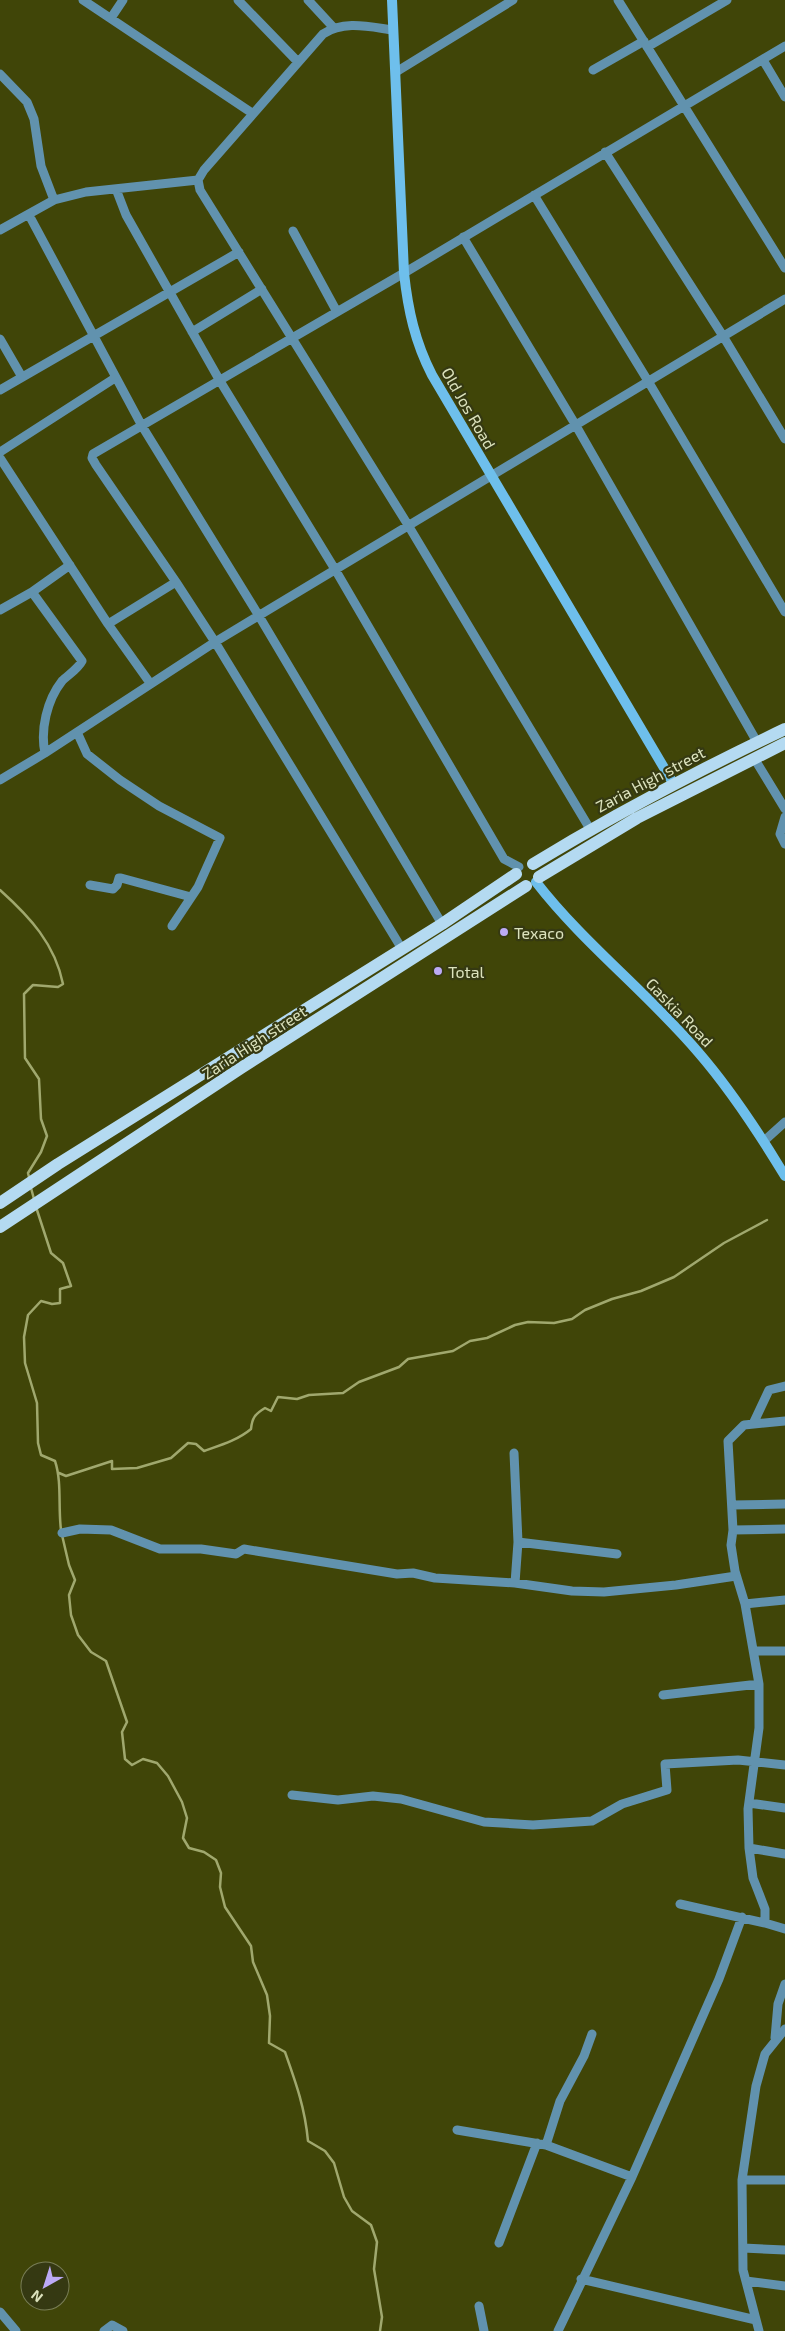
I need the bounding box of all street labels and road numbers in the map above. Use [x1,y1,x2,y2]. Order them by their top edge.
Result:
street label: Old Jos Road [438,364,500,452]
street label: Zaria High street [592,742,708,816]
street label: Gaskia Road [643,974,717,1050]
street label: Zaria High street [198,1001,310,1083]

